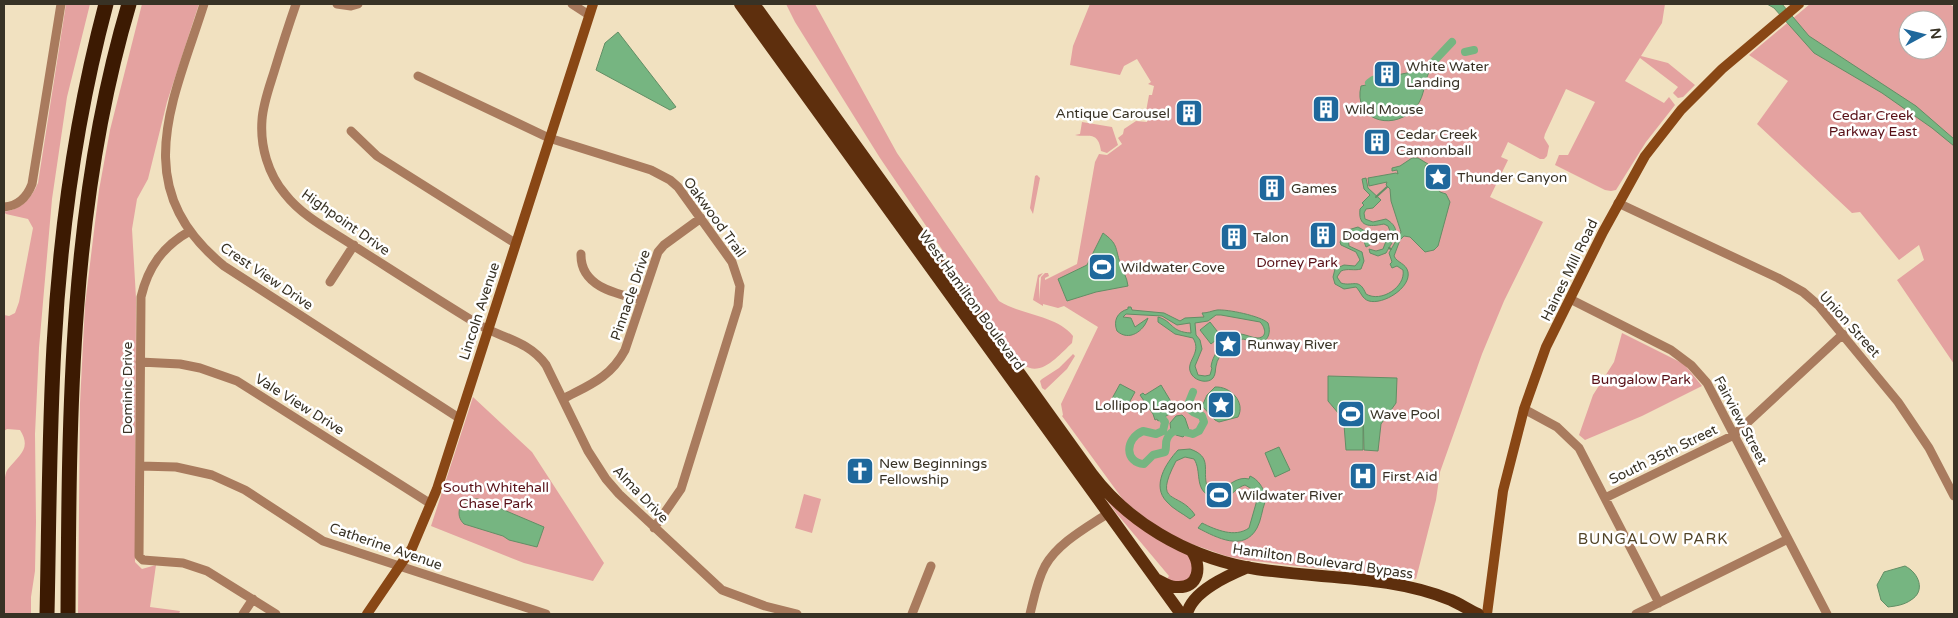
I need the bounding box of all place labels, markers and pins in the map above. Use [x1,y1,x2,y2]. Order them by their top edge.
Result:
place label: White Water Landing [1406,58,1489,91]
building icon: White Water Landing [1372,59,1402,89]
building icon: Wild Mouse [1311,94,1341,124]
building icon: Antique Carousel [1174,98,1204,128]
place label: Wild Mouse [1345,101,1424,118]
place label: Antique Carousel [1056,105,1170,122]
place label: Cedar Creek Cannonball [1396,126,1478,159]
building icon: Cedar Creek Cannonball [1362,127,1392,157]
place icon: Thunder Canyon [1423,162,1453,192]
place label: Thunder Canyon [1457,169,1567,186]
building icon: Games [1257,173,1287,203]
place label: Games [1291,180,1337,197]
building icon: Dodgem [1308,220,1338,250]
building icon: Talon [1219,222,1249,252]
place label: Dodgem [1342,227,1399,244]
place label: Talon [1253,229,1289,246]
sports icon: Wildwater Cove [1087,252,1117,282]
place label: Wildwater Cove [1121,259,1225,276]
place icon: Runway River [1213,329,1243,359]
place label: Runway River [1247,336,1338,353]
place icon: Lollipop Lagoon [1206,390,1236,420]
place label: Lollipop Lagoon [1095,397,1202,414]
sports icon: Wave Pool [1336,399,1366,429]
place label: Wave Pool [1370,406,1440,423]
place label: New Beginnings Fellowship [879,455,987,488]
church icon: New Beginnings Fellowship [845,456,875,486]
hospital icon: First Aid [1348,461,1378,491]
place label: First Aid [1382,468,1438,485]
sports icon: Wildwater River [1204,480,1234,510]
place label: Wildwater River [1238,487,1343,504]

